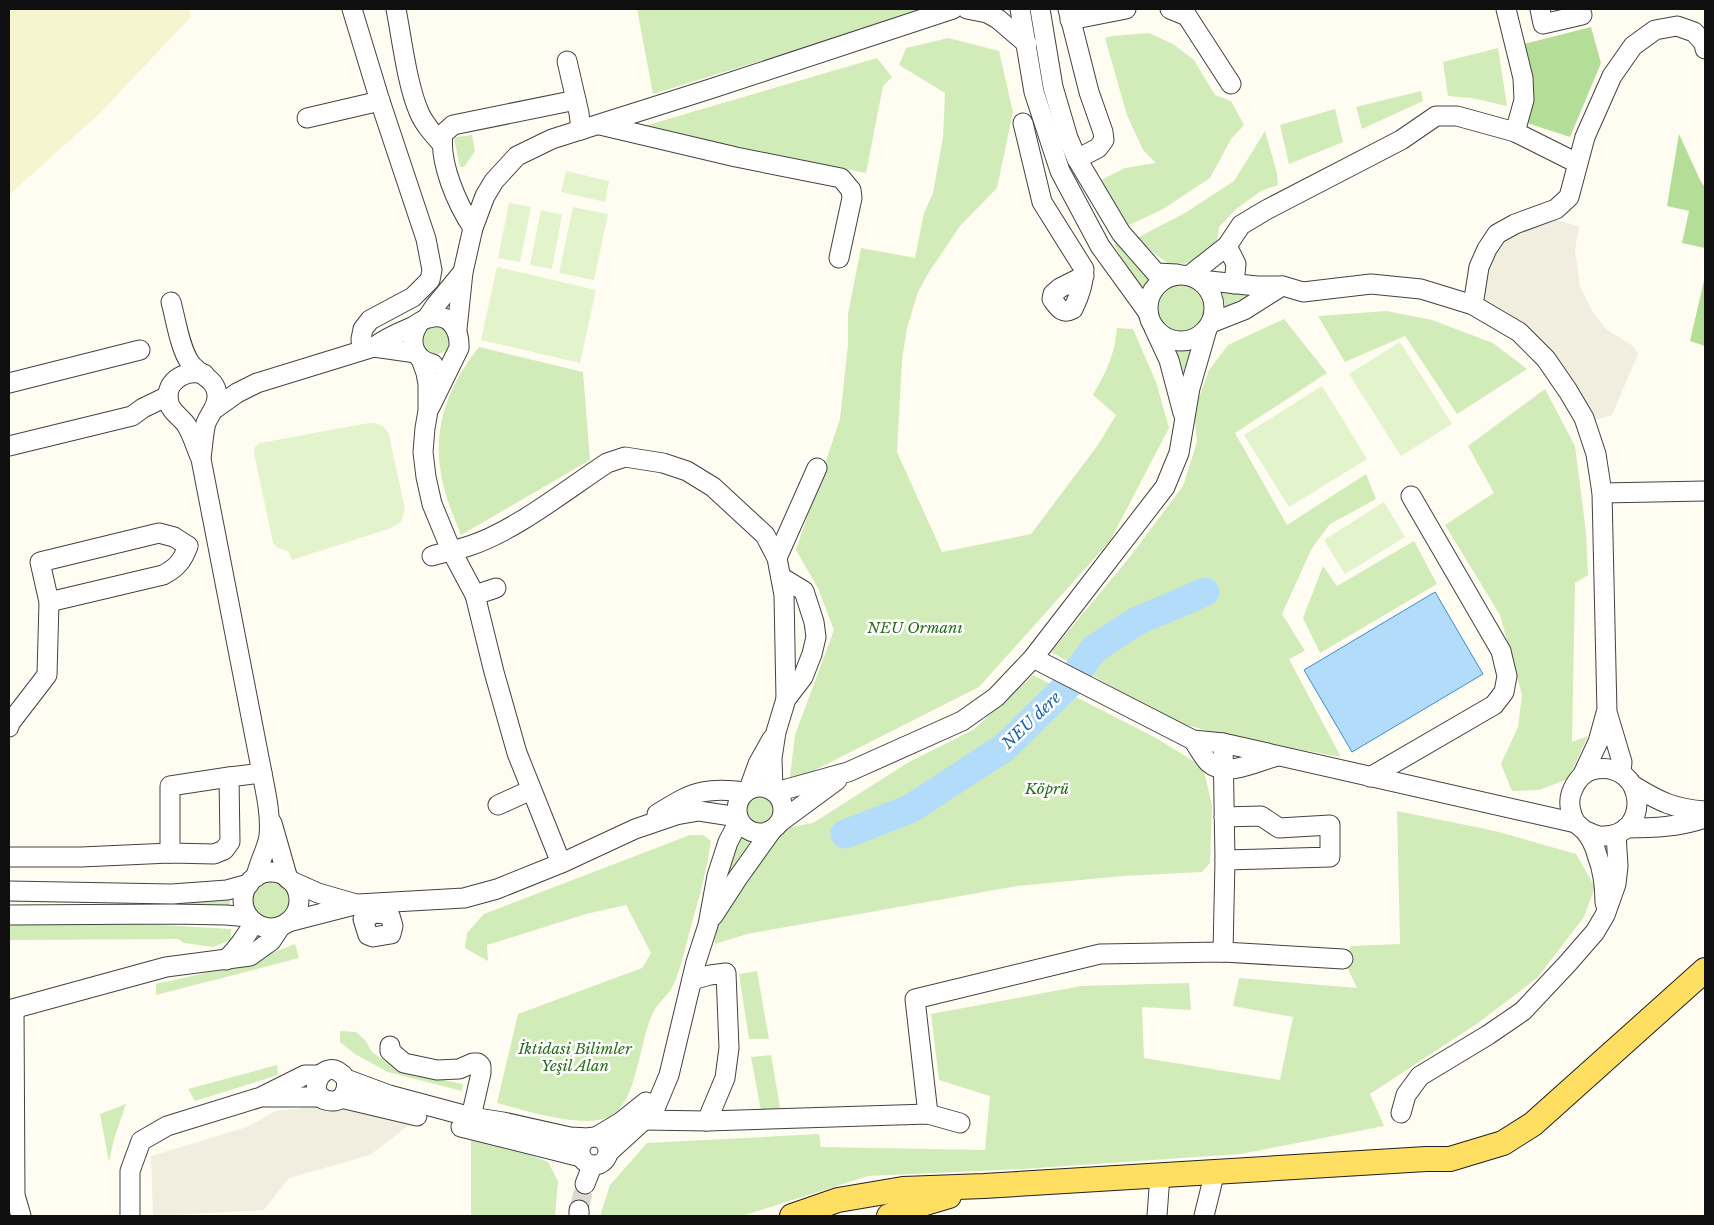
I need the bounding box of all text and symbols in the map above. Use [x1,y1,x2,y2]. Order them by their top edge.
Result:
park label: NEU Ormanı [866,618,963,637]
water label: NEU dere [997,687,1065,754]
park label: Köprü [1024,779,1069,798]
park label: İktidasi Bilimler Yeşil Alan [517,1039,633,1075]

